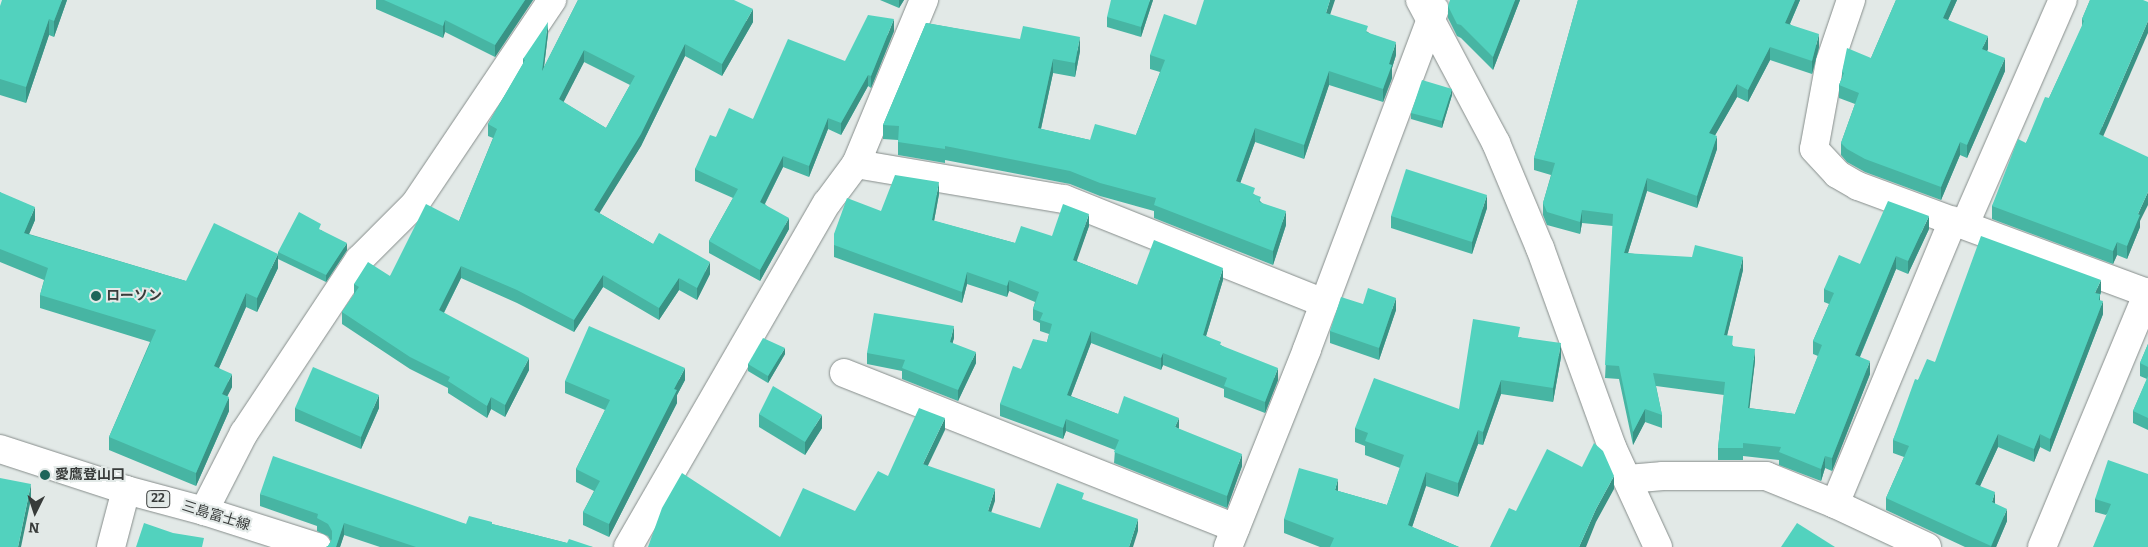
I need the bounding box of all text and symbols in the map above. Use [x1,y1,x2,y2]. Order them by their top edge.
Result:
place label: ローソン [106,288,162,304]
marker: ローソン [90,290,102,302]
place label: 愛鷹登山口 [55,467,125,483]
marker: 愛鷹登山口 [39,469,51,481]
north arrow [10,487,60,537]
road number: 22 [146,489,170,508]
street label: 三島富士線 [180,498,252,534]
text: N [28,519,40,536]

